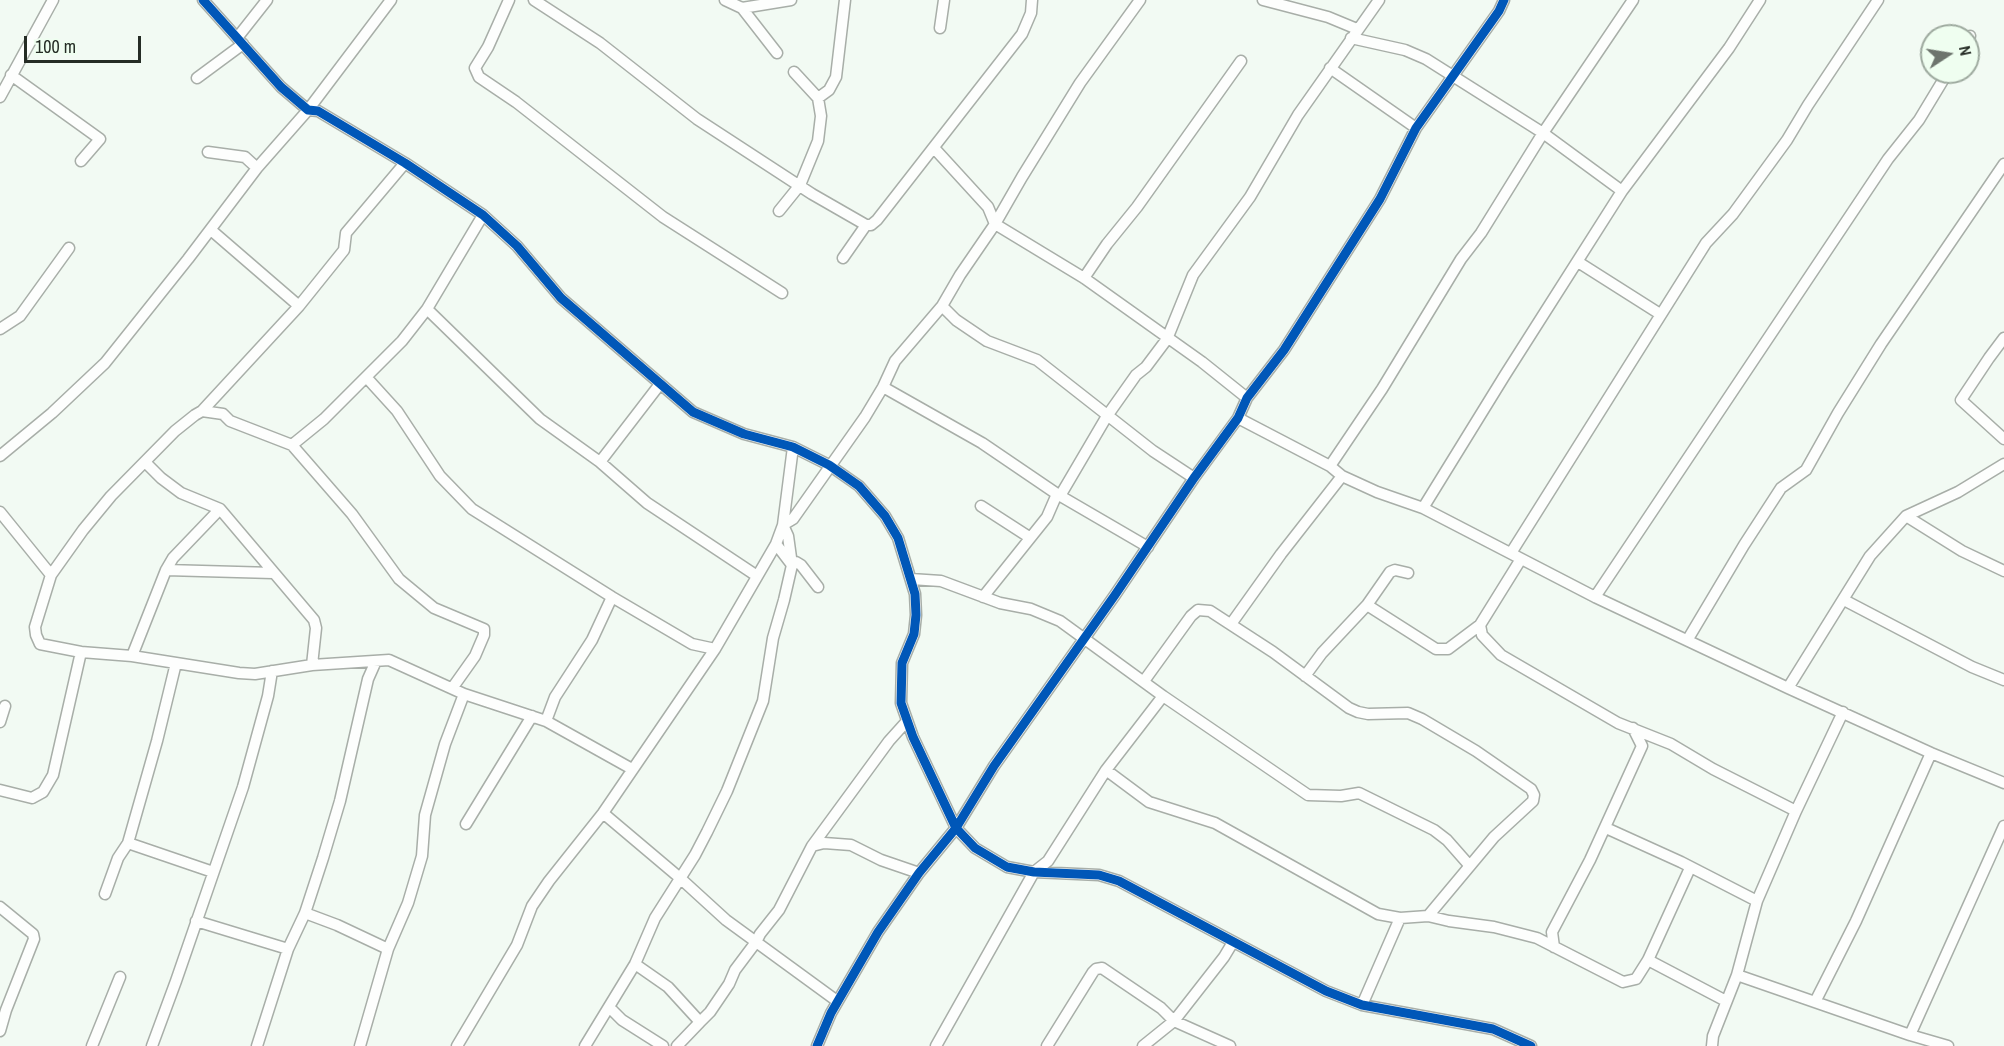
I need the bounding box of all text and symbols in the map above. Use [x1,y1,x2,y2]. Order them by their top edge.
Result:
scale bar [27,24,144,62]
north arrow [1920,24,1980,84]
text: 100 m [35,34,76,59]
text: N [1954,44,1977,58]

